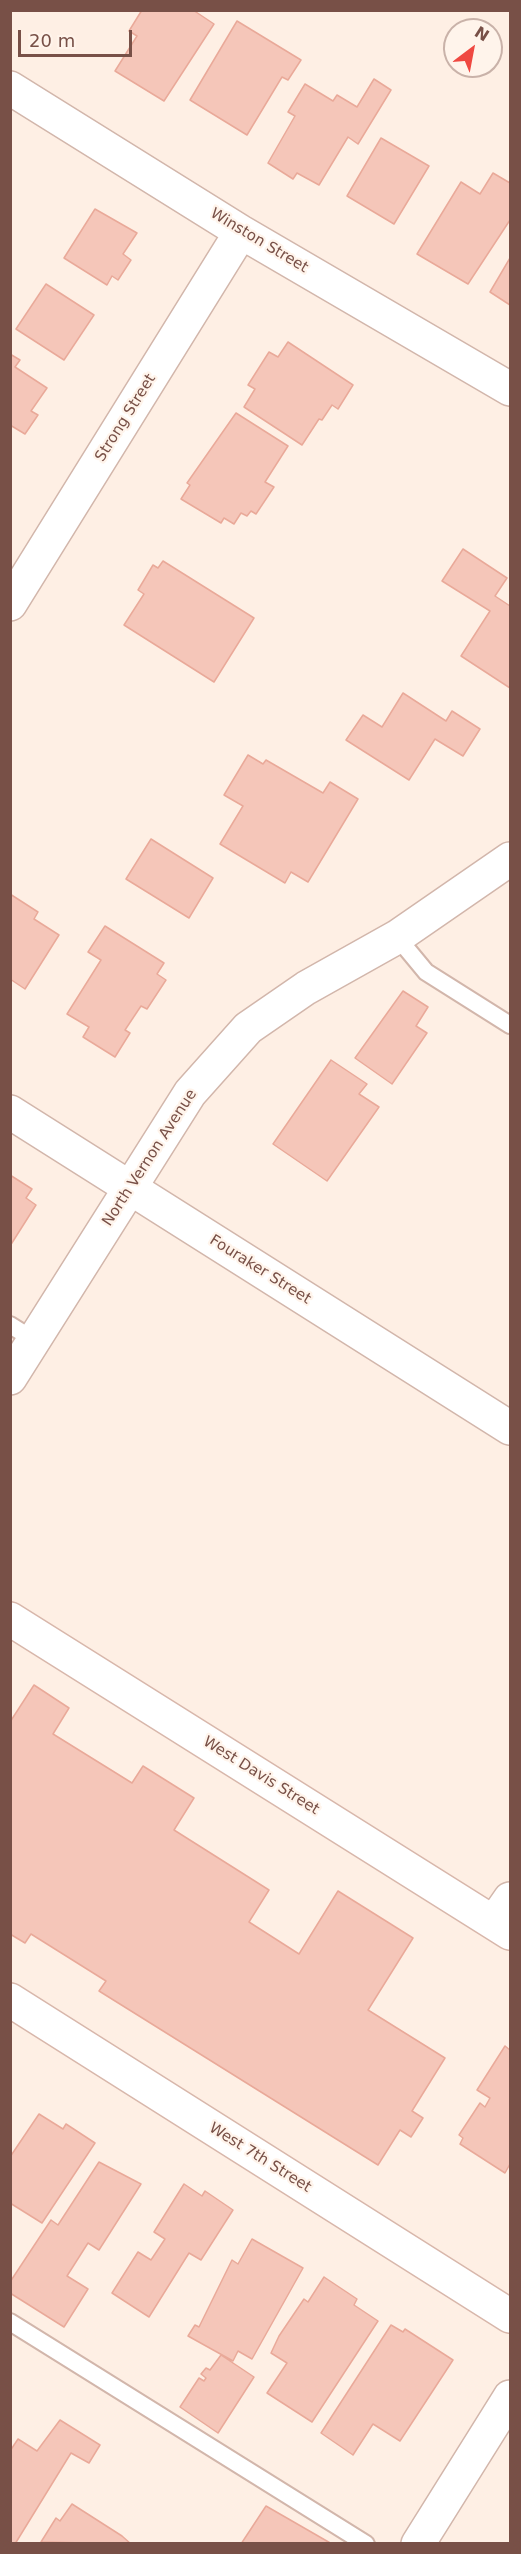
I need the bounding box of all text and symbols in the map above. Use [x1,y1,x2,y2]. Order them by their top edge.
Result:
scale bar [21,18,135,56]
north arrow [443,18,503,78]
text: N [471,22,492,46]
text: 20 m [29,30,75,51]
street label: Winston Street [207,205,311,277]
street label: Strong Street [92,371,160,465]
street label: North Vernon Avenue [99,1086,201,1230]
street label: Fouraker Street [206,1232,314,1308]
street label: West Davis Street [200,1733,322,1819]
street label: West 7th Street [206,2119,314,2197]

